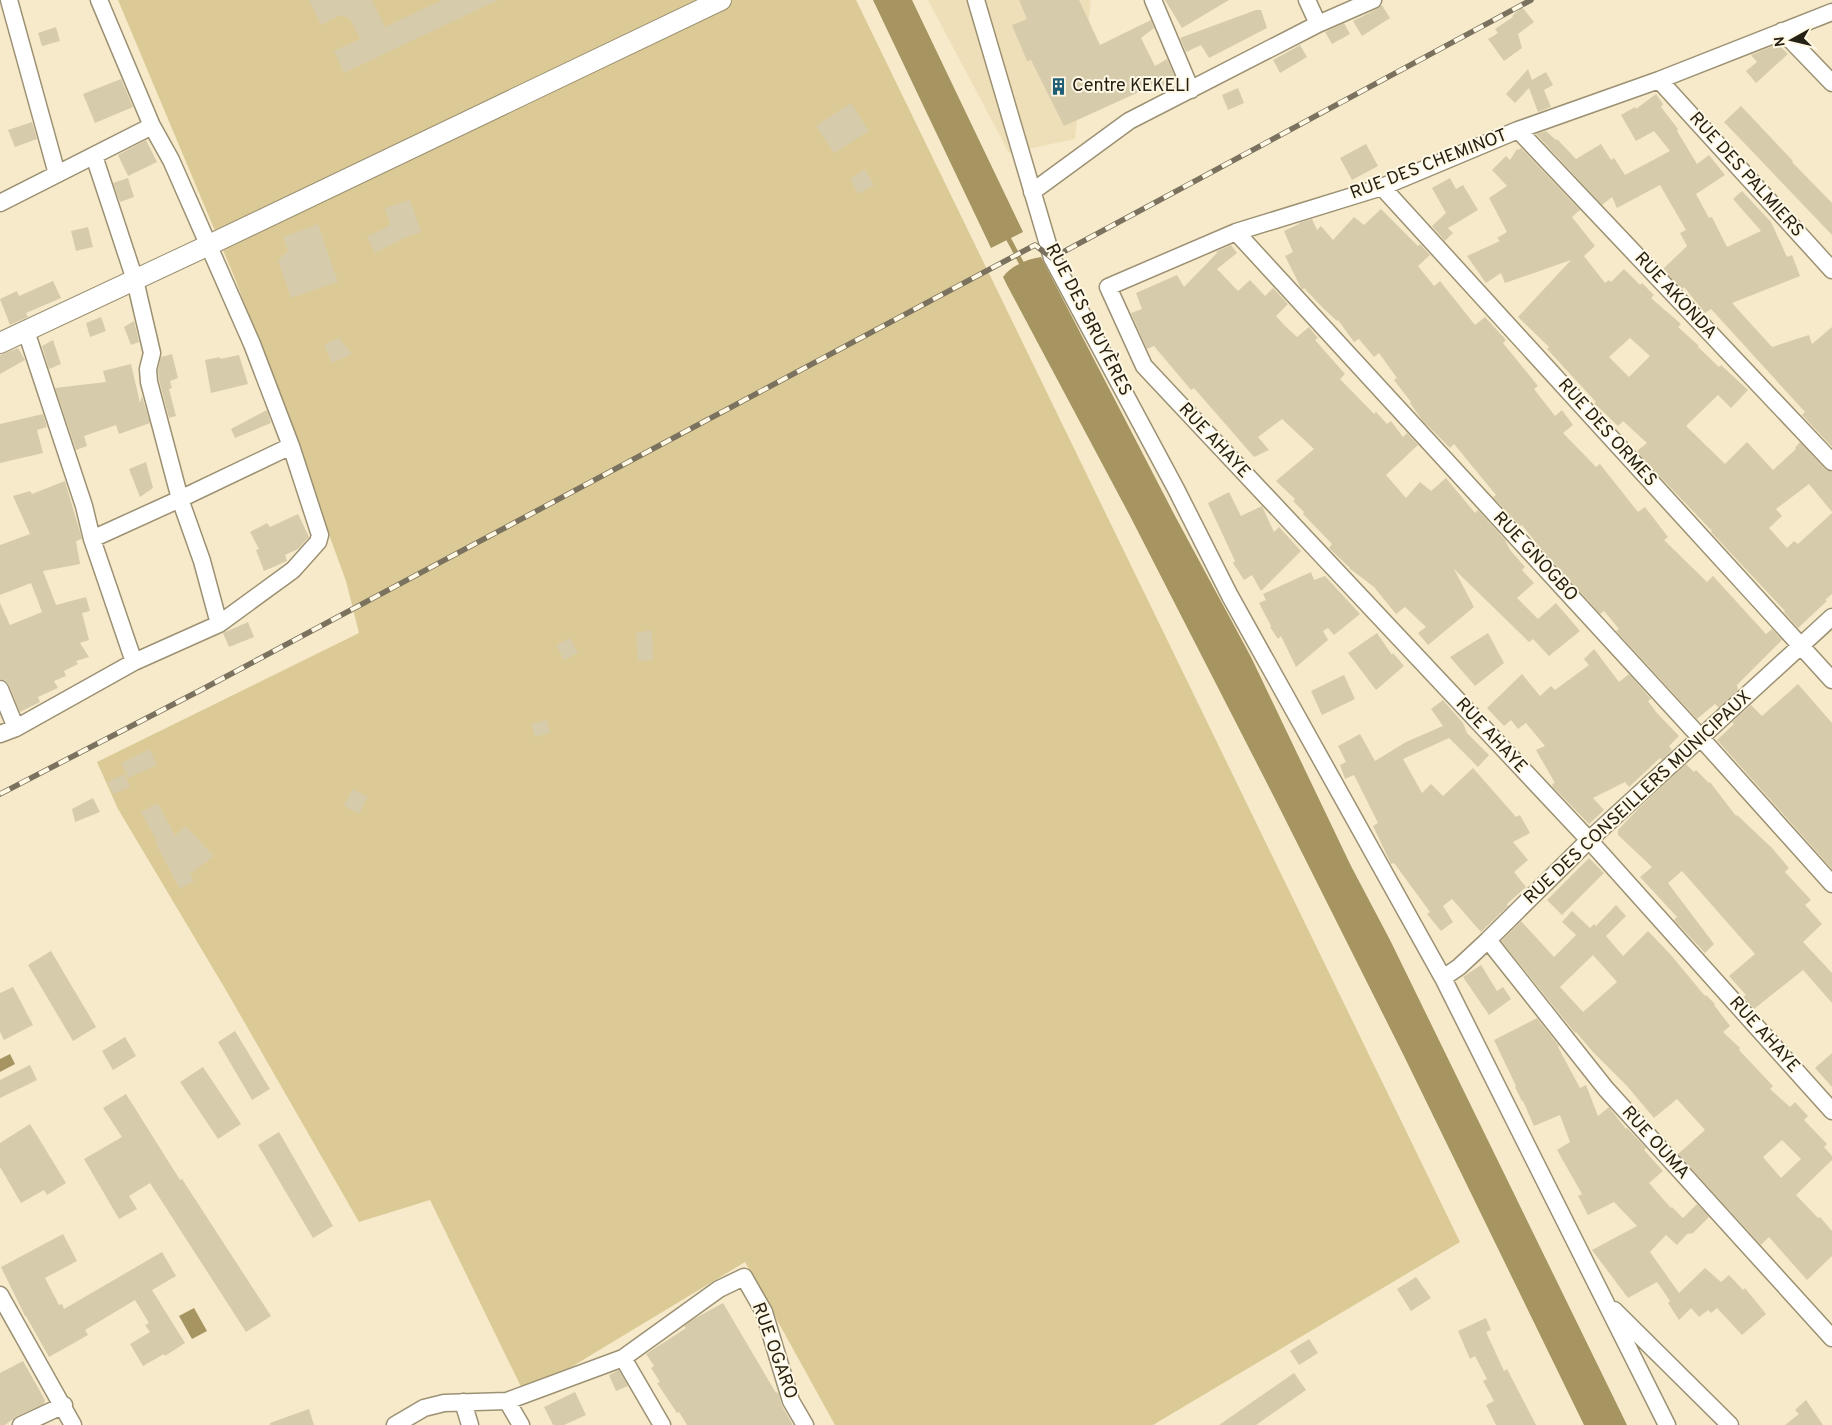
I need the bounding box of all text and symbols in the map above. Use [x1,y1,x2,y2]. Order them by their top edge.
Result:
north arrow [1767,15,1817,65]
text: N [1771,35,1790,48]
place label: Centre KEKELI [1072,75,1190,98]
building icon: Centre KEKELI [1048,76,1068,96]
street label: RUE DES PALMIERS [1684,107,1808,243]
street label: RUE DES CHEMINOT [1347,124,1511,206]
street label: RUE DES BRUYÈRES [1040,239,1138,400]
street label: RUE AKONDA [1629,248,1721,344]
street label: RUE DES ORMES [1552,374,1662,492]
street label: RUE AHAYE [1173,398,1255,484]
street label: RUE GNOGBO [1487,507,1583,607]
street label: RUE DES CONSEILLERS MUNICIPAUX [1519,686,1757,910]
street label: RUE AHAYE [1450,693,1532,779]
street label: RUE AHAYE [1724,992,1804,1078]
street label: RUE OUMA [1616,1101,1694,1185]
street label: RUE OGARO [746,1299,802,1403]

